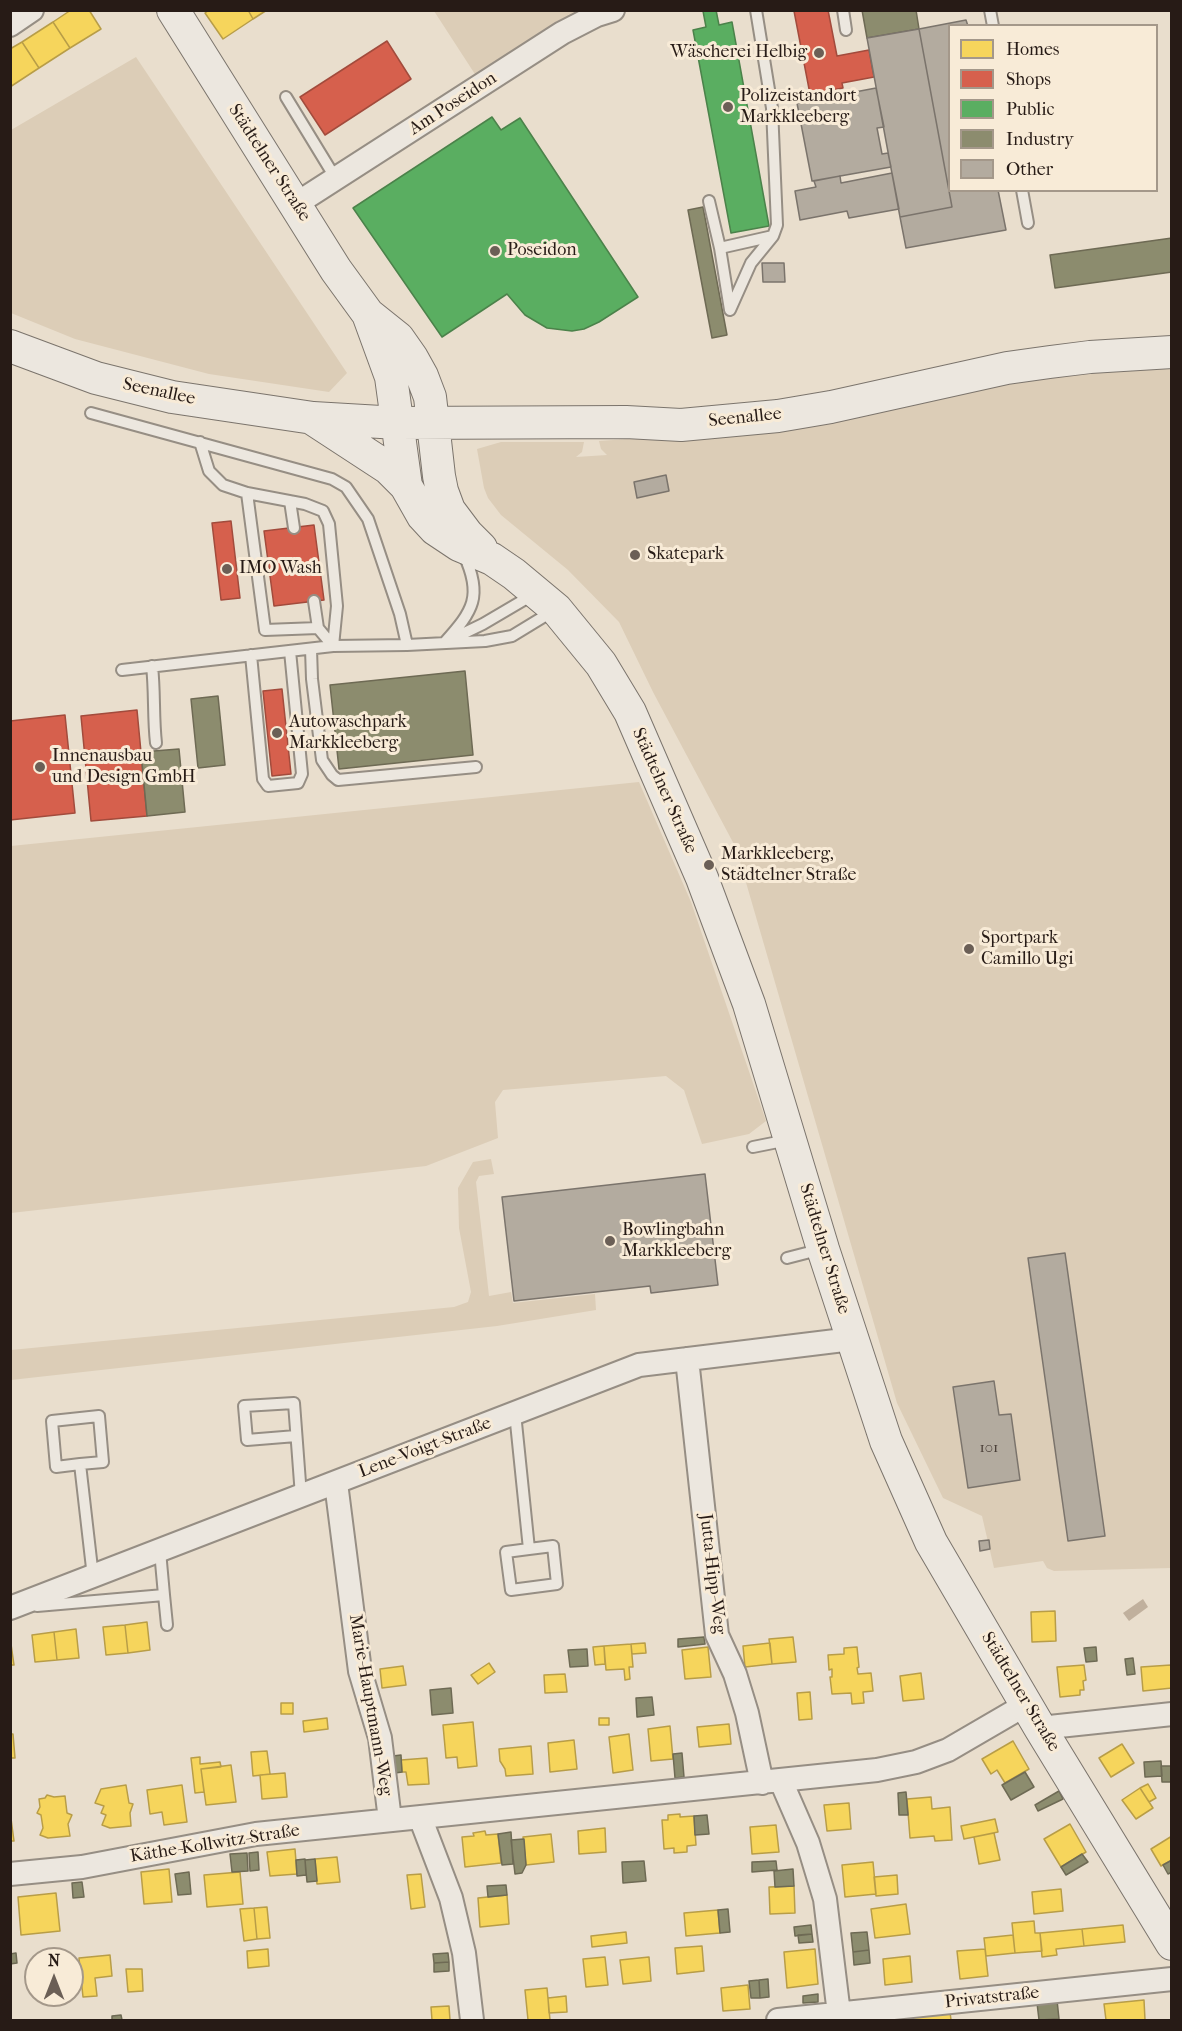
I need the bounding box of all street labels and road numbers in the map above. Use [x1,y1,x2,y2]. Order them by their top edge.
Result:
street label: Am Poseidon [405,68,501,140]
street label: Städtelner Straße [223,100,315,226]
street label: Seenallee [121,374,197,410]
street label: Seenallee [707,403,783,433]
street label: Städtelner Straße [627,725,701,857]
street label: Städtelner Straße [794,1181,854,1317]
street label: Lene-Voigt-Straße [356,1413,494,1483]
street label: Jutta-Hipp-Weg [694,1513,730,1635]
street label: Marie-Hauptmann-Weg [343,1613,397,1797]
street label: Städtelner Straße [976,1628,1064,1756]
street label: Käthe-Kollwitz-Straße [129,1820,301,1868]
street label: Privatstraße [944,1982,1040,2014]

